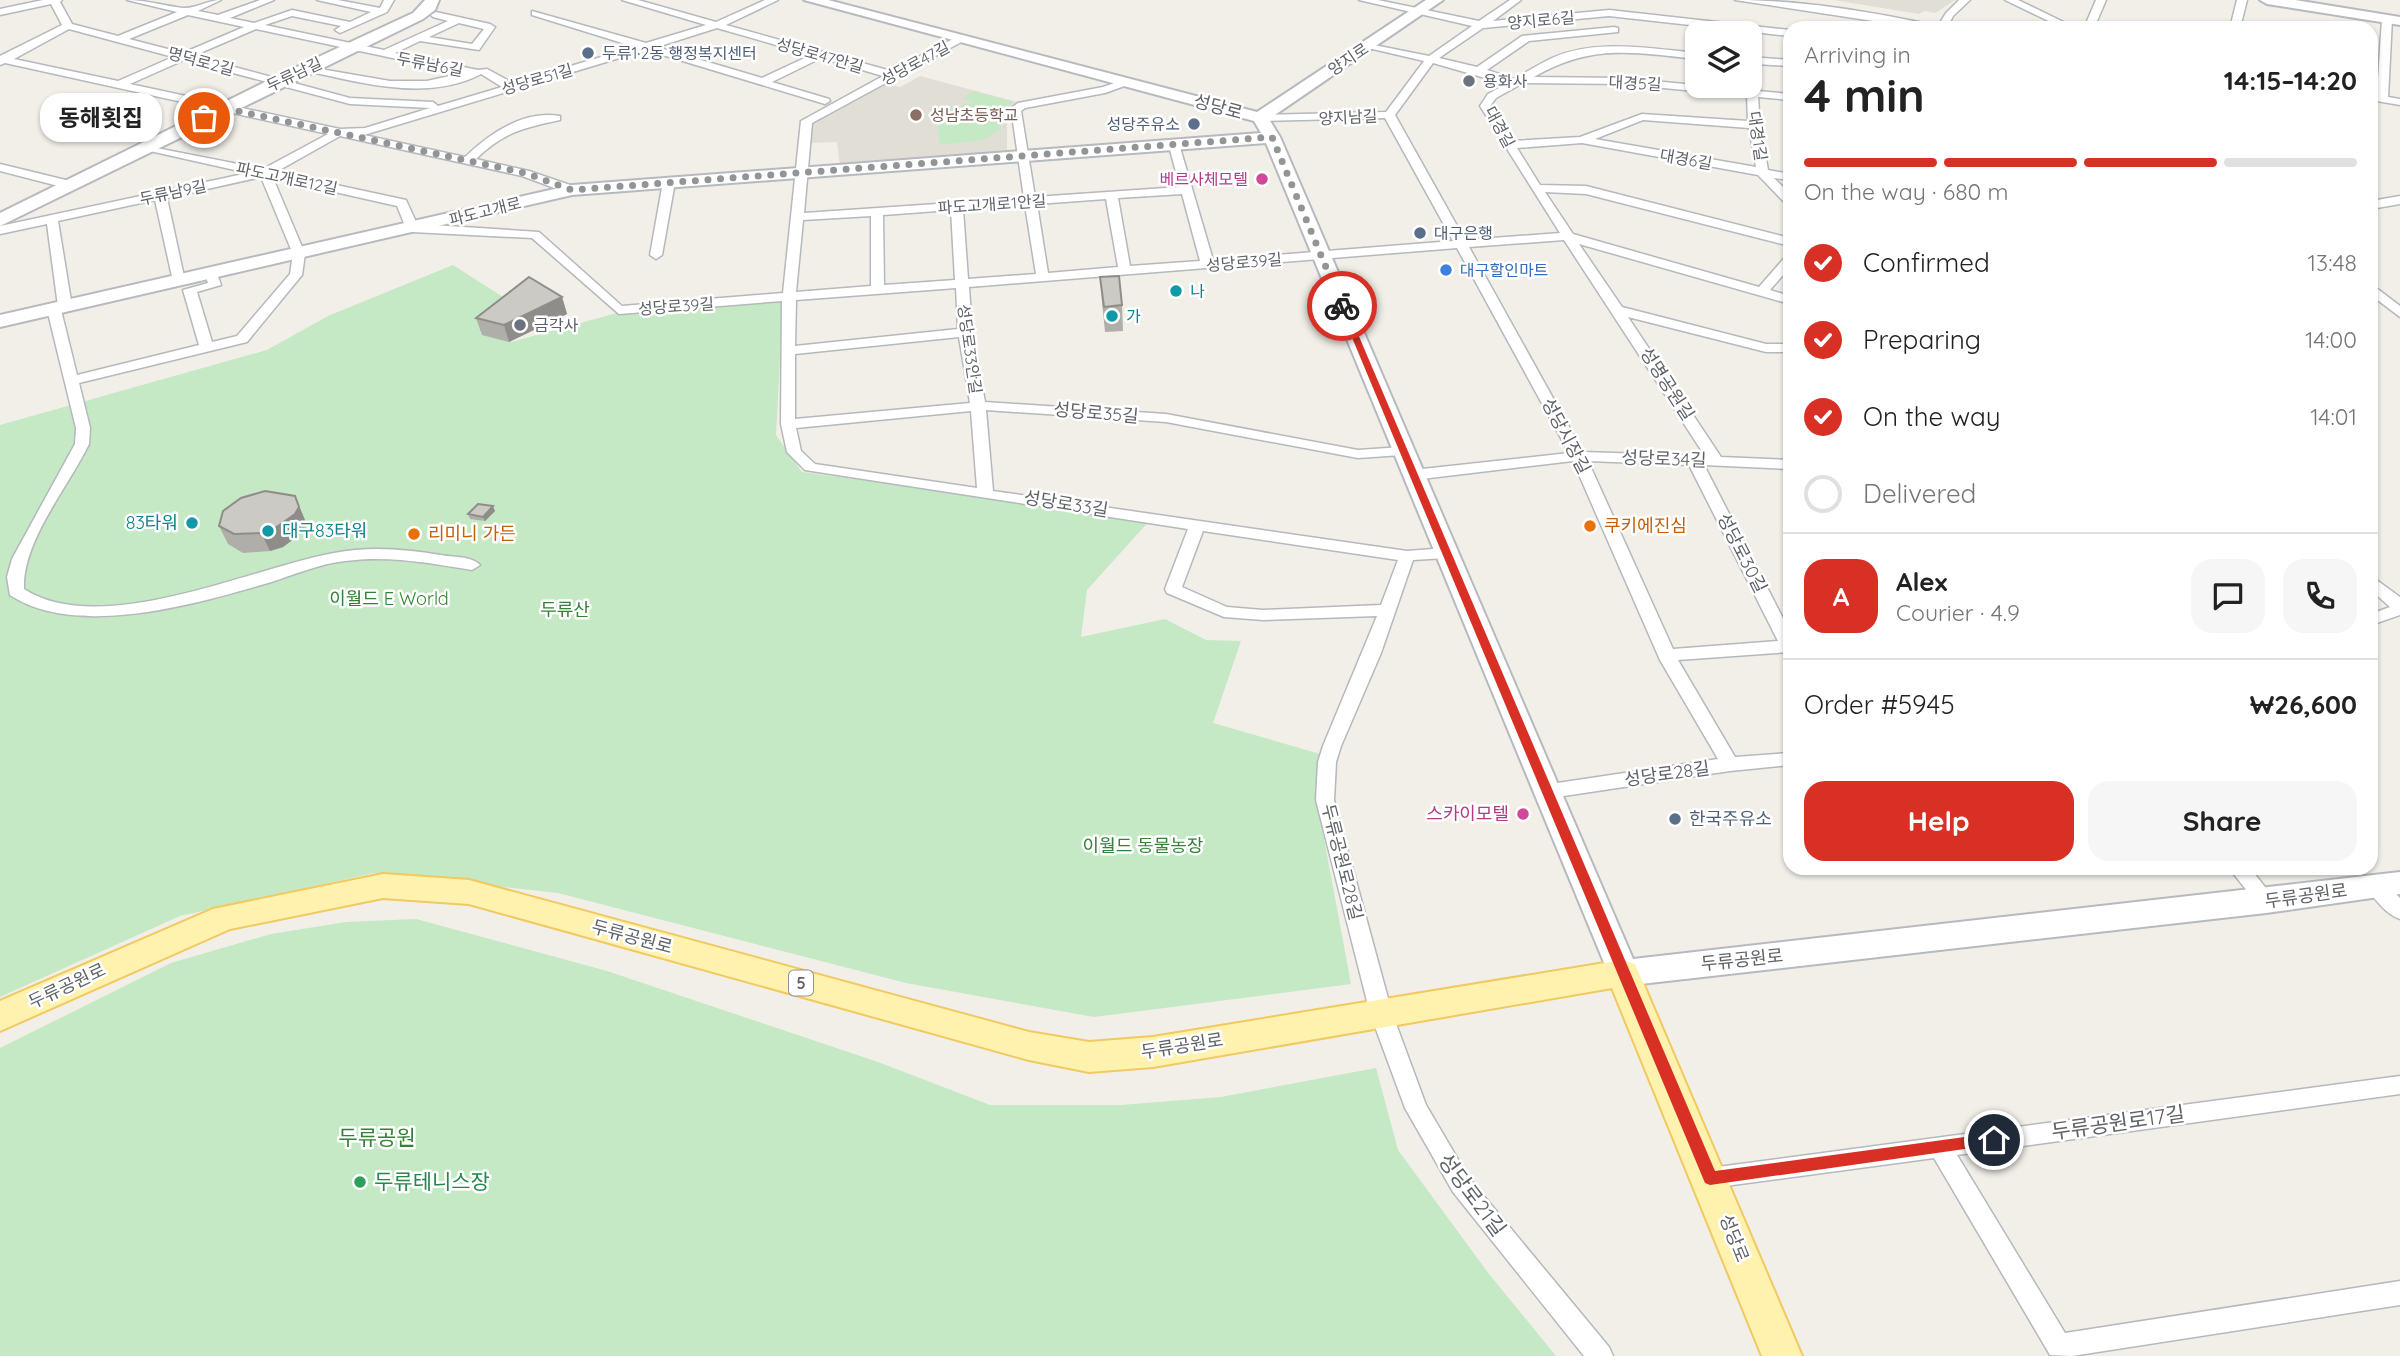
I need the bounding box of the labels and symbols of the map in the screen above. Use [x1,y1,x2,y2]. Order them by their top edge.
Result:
street label: 양지로6길 [1507,7,1575,33]
street label: 성당로47안길 [774,33,866,77]
street label: 성당로47길 [877,37,953,89]
street label: 양지로 [1324,38,1372,80]
street label: 명덕로2길 [166,43,236,79]
place label: 두류1·2동 행정복지센터 [602,43,757,63]
marker: 두류1·2동 행정복지센터 [580,45,596,61]
street label: 두류남6길 [395,48,465,80]
street label: 두류남길 [263,52,325,96]
street label: 성당로51길 [499,59,575,99]
place label: 용화사 [1483,71,1527,91]
street label: 대경5길 [1608,72,1662,94]
marker: 용화사 [1461,73,1477,89]
pin [174,88,234,148]
street label: 성당로 [1191,89,1245,124]
callout: 동해횟집 [40,94,162,142]
street label: 대경길 [1481,103,1519,151]
place label: 성남초등학교 [930,105,1018,125]
street label: 양지남길 [1318,105,1378,129]
marker: 성남초등학교 [908,107,924,123]
street label: 대경1길 [1745,110,1771,162]
place label: 성당주유소 [1106,114,1180,134]
marker: 성당주유소 [1186,116,1202,132]
street label: 대경6길 [1658,145,1714,173]
street label: 파도고개로12길 [234,157,340,199]
place label: 베르사체모텔 [1160,169,1248,189]
marker: 베르사체모텔 [1254,171,1270,187]
street label: 두류남9길 [138,175,208,209]
street label: 파도고개로1안길 [937,190,1047,218]
street label: 파도고개로 [447,192,523,230]
place label: 대구은행 [1434,223,1493,243]
marker: 대구은행 [1412,225,1428,241]
street label: 성당로39길 [1205,249,1283,275]
place label: 대구할인마트 [1460,260,1548,280]
marker: 대구할인마트 [1438,262,1454,278]
courier [1307,271,1377,341]
place label: 나 [1190,281,1205,301]
marker: 나 [1168,283,1184,299]
street label: 성당로39길 [637,293,715,319]
street label: 성당로33안길 [954,303,986,395]
place label: 가 [1126,306,1141,326]
marker: 가 [1104,308,1120,324]
place label: 금각사 [534,315,578,335]
marker: 금각사 [512,317,528,333]
street label: 성명공원길 [1635,343,1700,425]
street label: 성당시장길 [1537,394,1596,478]
street label: 성당로35길 [1052,397,1140,428]
street label: 성당로34길 [1621,446,1707,471]
street label: 성당로33길 [1022,485,1110,522]
street label: 성당로30길 [1713,509,1772,596]
place label: 83타워 [126,511,178,534]
place label: 쿠키에진심 [1604,514,1687,537]
marker: 83타워 [184,515,200,531]
marker: 쿠키에진심 [1582,518,1598,534]
place label: 대구83타워 [282,519,367,542]
place label: 리미니 가든 [428,522,516,545]
marker: 대구83타워 [260,523,276,539]
marker: 리미니 가든 [406,526,422,542]
park label: 이월드 E World [329,587,449,610]
park label: 두류산 [540,598,590,621]
street label: 성당로28길 [1623,756,1711,791]
street label: 두류공원로28길 [1317,801,1368,922]
place label: 스카이모텔 [1426,802,1509,825]
marker: 스카이모텔 [1515,806,1531,822]
place label: 한국주유소 [1689,807,1772,830]
marker: 한국주유소 [1667,811,1683,827]
park label: 이월드 동물농장 [1083,834,1203,857]
street label: 두류공원로 [2263,878,2349,913]
street label: 두류공원로 [589,915,675,958]
street label: 두류공원로 [1700,944,1784,975]
street label: 두류공원로 [24,958,109,1013]
road number: 5 [789,970,813,995]
street label: 두류공원로 [1139,1028,1225,1063]
street label: 두류공원로17길 [2049,1100,2186,1144]
pin [1964,1110,2024,1170]
park label: 두류공원 [338,1124,416,1150]
street label: 성당로21길 [1433,1148,1512,1241]
place label: 두류테니스장 [374,1168,490,1194]
marker: 두류테니스장 [352,1174,368,1190]
street label: 성당로 [1714,1210,1754,1265]

